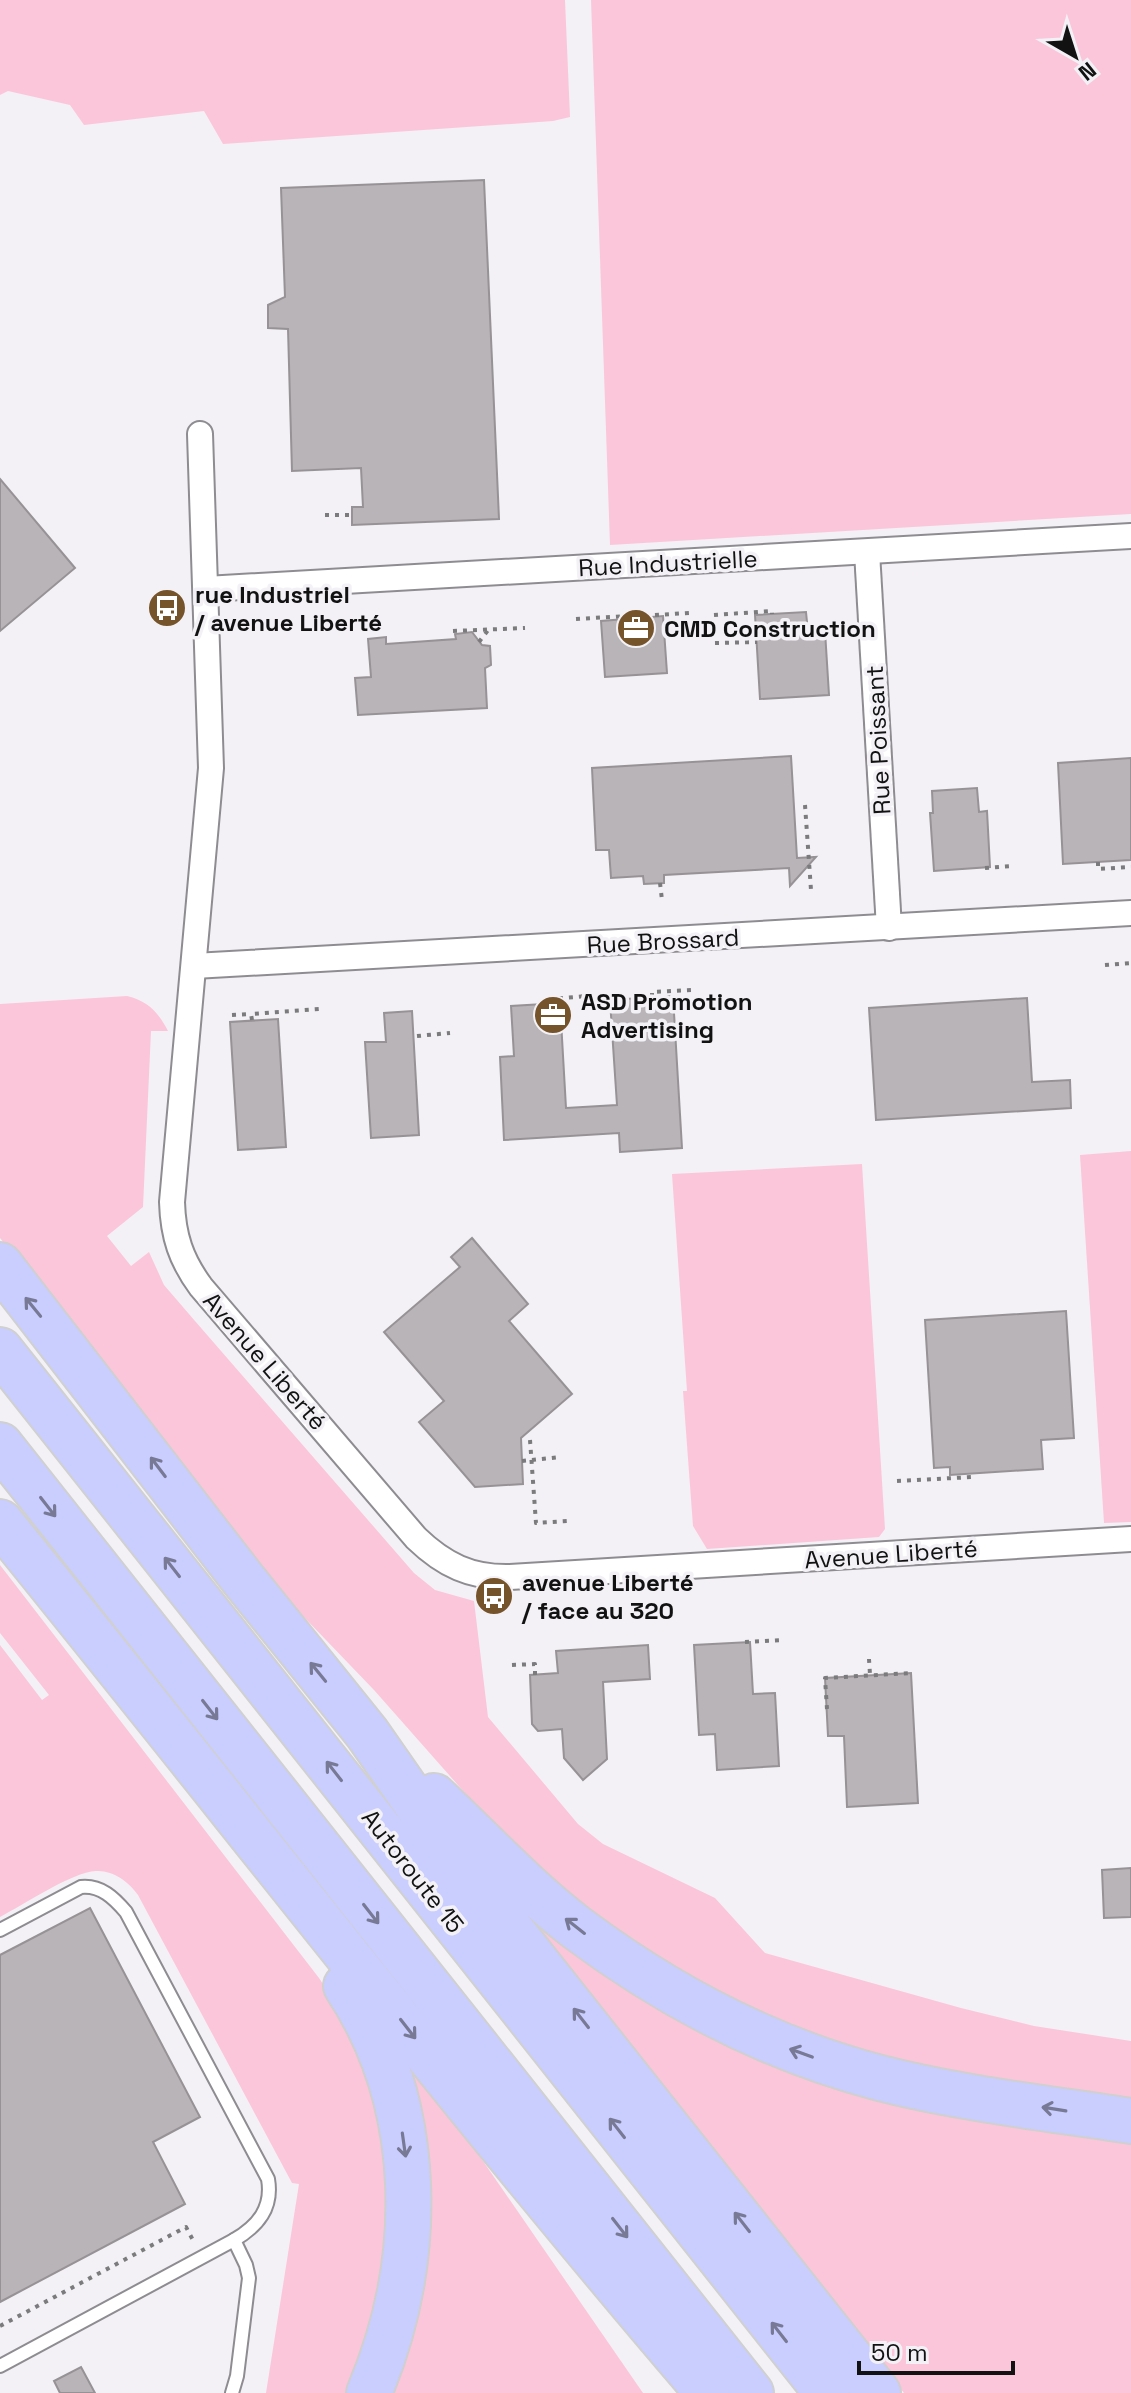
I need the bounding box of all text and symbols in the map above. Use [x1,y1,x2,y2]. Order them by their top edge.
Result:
north arrow [1035,16,1115,96]
text: N [1073,56,1102,87]
street label: Rue Industrielle [578,543,758,583]
place label: rue Industriel / avenue Liberté [194,579,382,638]
bus stop icon: rue Industriel / avenue Liberté [146,587,188,629]
office icon: CMD Construction [615,607,657,649]
place label: CMD Construction [664,613,876,644]
street label: Rue Poissant [859,665,897,815]
street label: Rue Brossard [586,922,740,960]
place label: ASD Promotion Advertising [581,986,753,1045]
office icon: ASD Promotion Advertising [532,994,574,1036]
street label: Avenue Liberté [196,1285,334,1437]
one-way arrow [25,1296,43,1317]
one-way arrow [149,1457,166,1478]
one-way arrow [39,1496,57,1517]
street label: Avenue Liberté [803,1532,979,1576]
one-way arrow [163,1557,181,1578]
place label: avenue Liberté / face au 320 [521,1567,694,1626]
bus stop icon: avenue Liberté / face au 320 [473,1575,515,1617]
one-way arrow [309,1663,327,1683]
one-way arrow [202,1699,219,1720]
one-way arrow [325,1761,343,1782]
street label: Autoroute 15 [355,1803,471,1939]
one-way arrow [363,1903,380,1924]
one-way arrow [565,1917,586,1934]
one-way arrow [572,2008,590,2029]
one-way arrow [399,2018,416,2039]
one-way arrow [789,2045,814,2059]
one-way arrow [1042,2101,1067,2116]
one-way arrow [608,2118,626,2139]
one-way arrow [397,2131,412,2157]
one-way arrow [734,2212,751,2233]
one-way arrow [611,2217,628,2238]
one-way arrow [770,2322,788,2343]
scale bar [859,2325,1013,2375]
text: 50 m [871,2337,928,2368]

